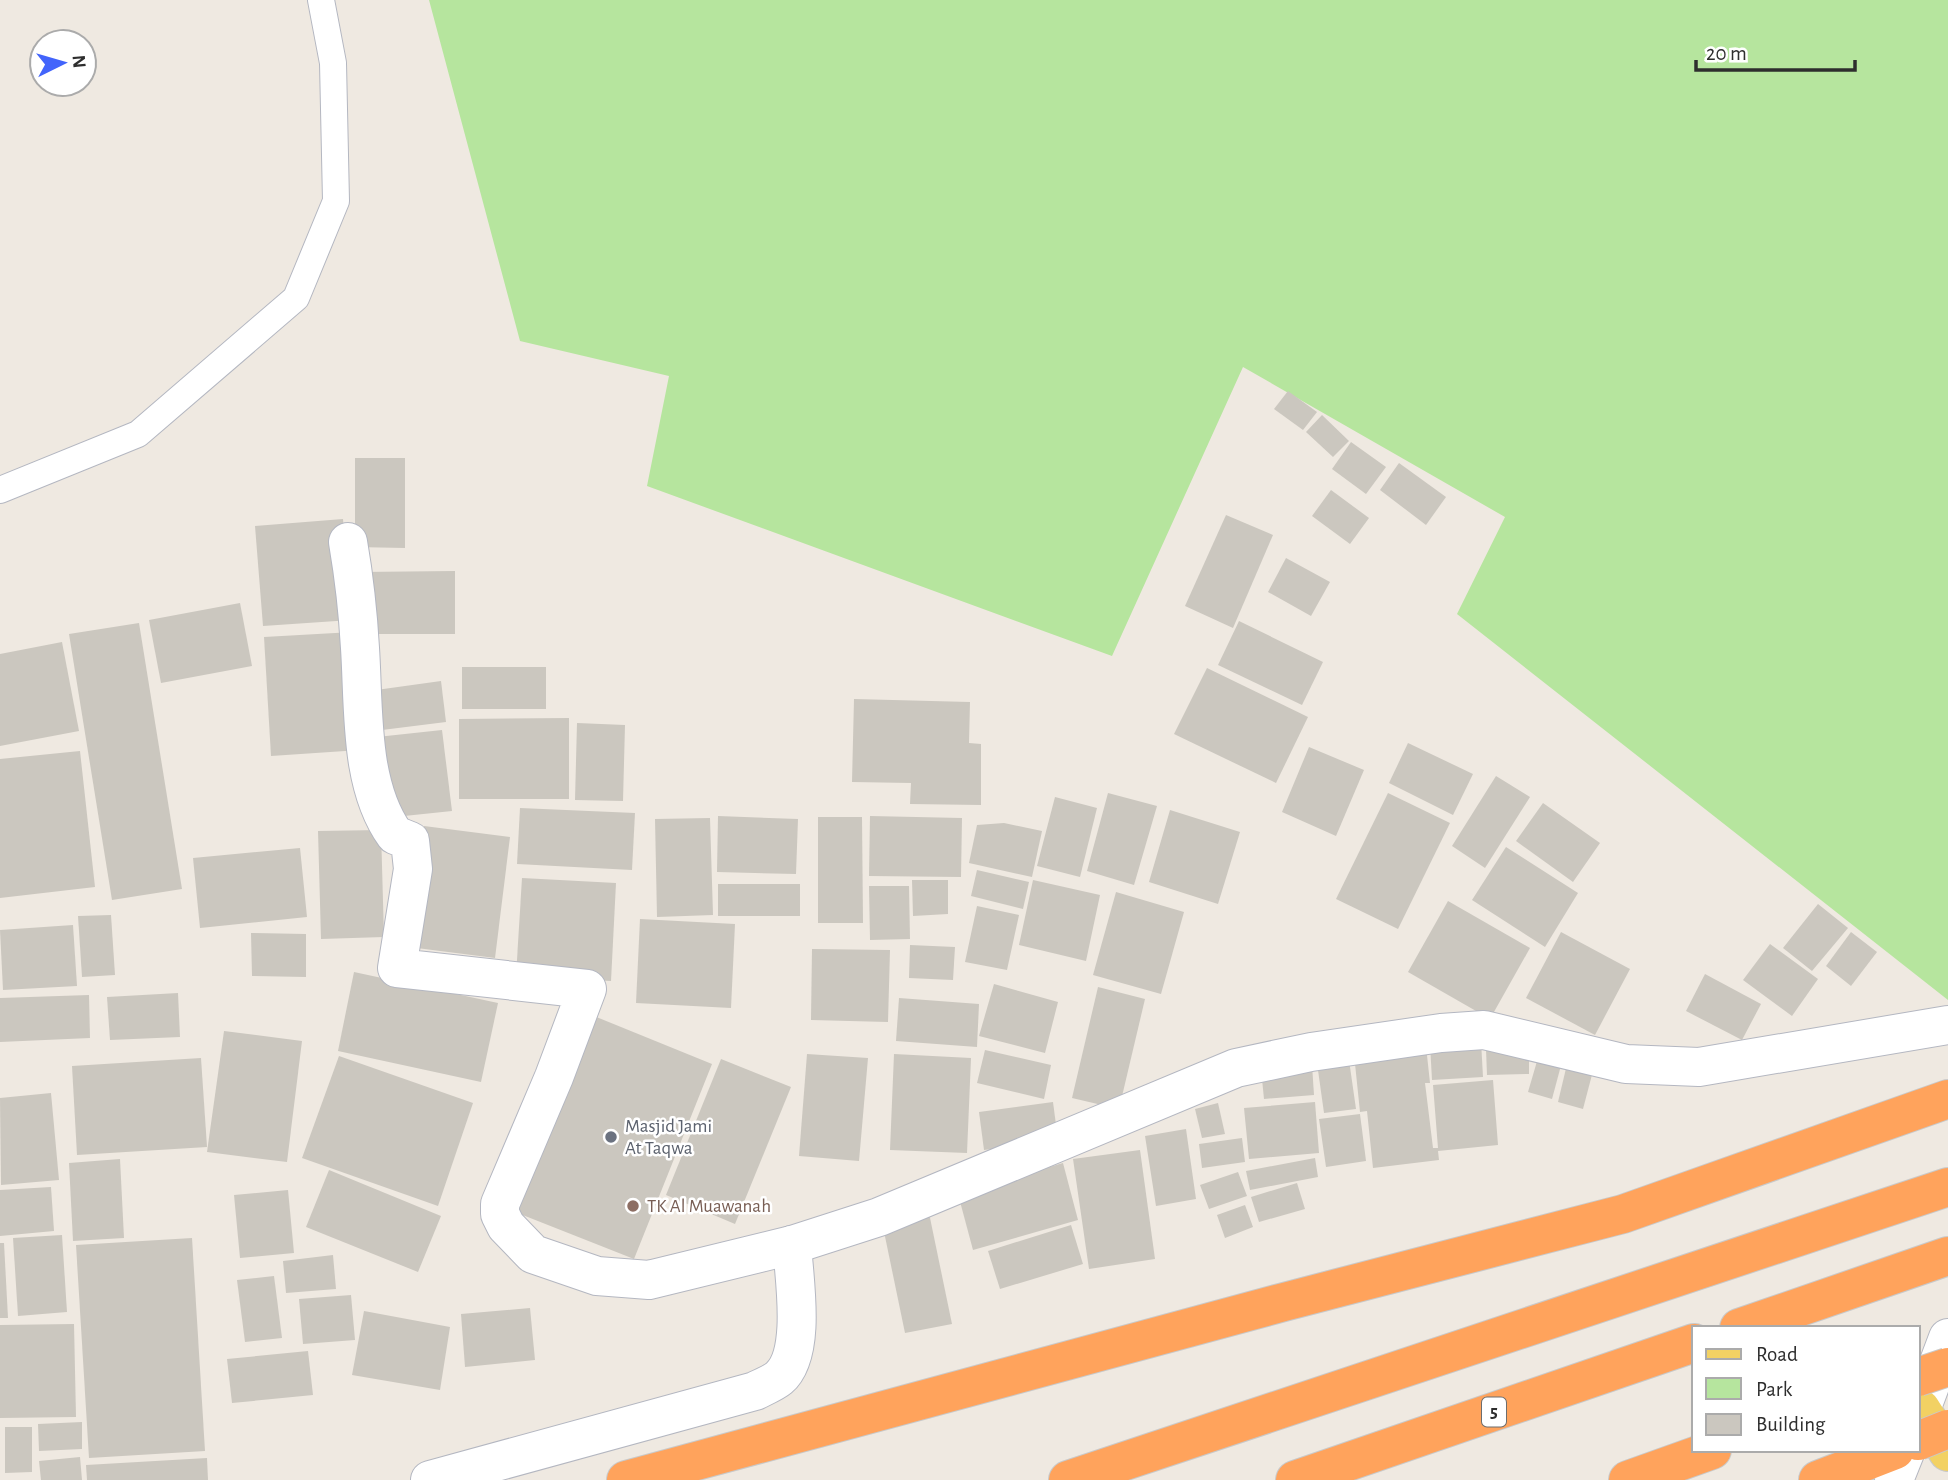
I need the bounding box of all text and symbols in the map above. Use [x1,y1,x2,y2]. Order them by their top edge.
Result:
north arrow [28,28,98,98]
scale bar [1696,28,1855,72]
text: 20 m [1706,43,1747,64]
text: N [68,54,88,69]
place label: Masjid Jami At Taqwa [625,1117,712,1158]
marker: Masjid Jami At Taqwa [603,1129,619,1145]
place label: TK Al Muawanah [647,1197,771,1216]
marker: TK Al Muawanah [625,1198,641,1214]
legend [1692,1326,1920,1452]
text: Road [1756,1344,1798,1365]
text: Park [1756,1379,1793,1400]
road number: 5 [1482,1398,1506,1427]
text: Building [1756,1414,1826,1435]

